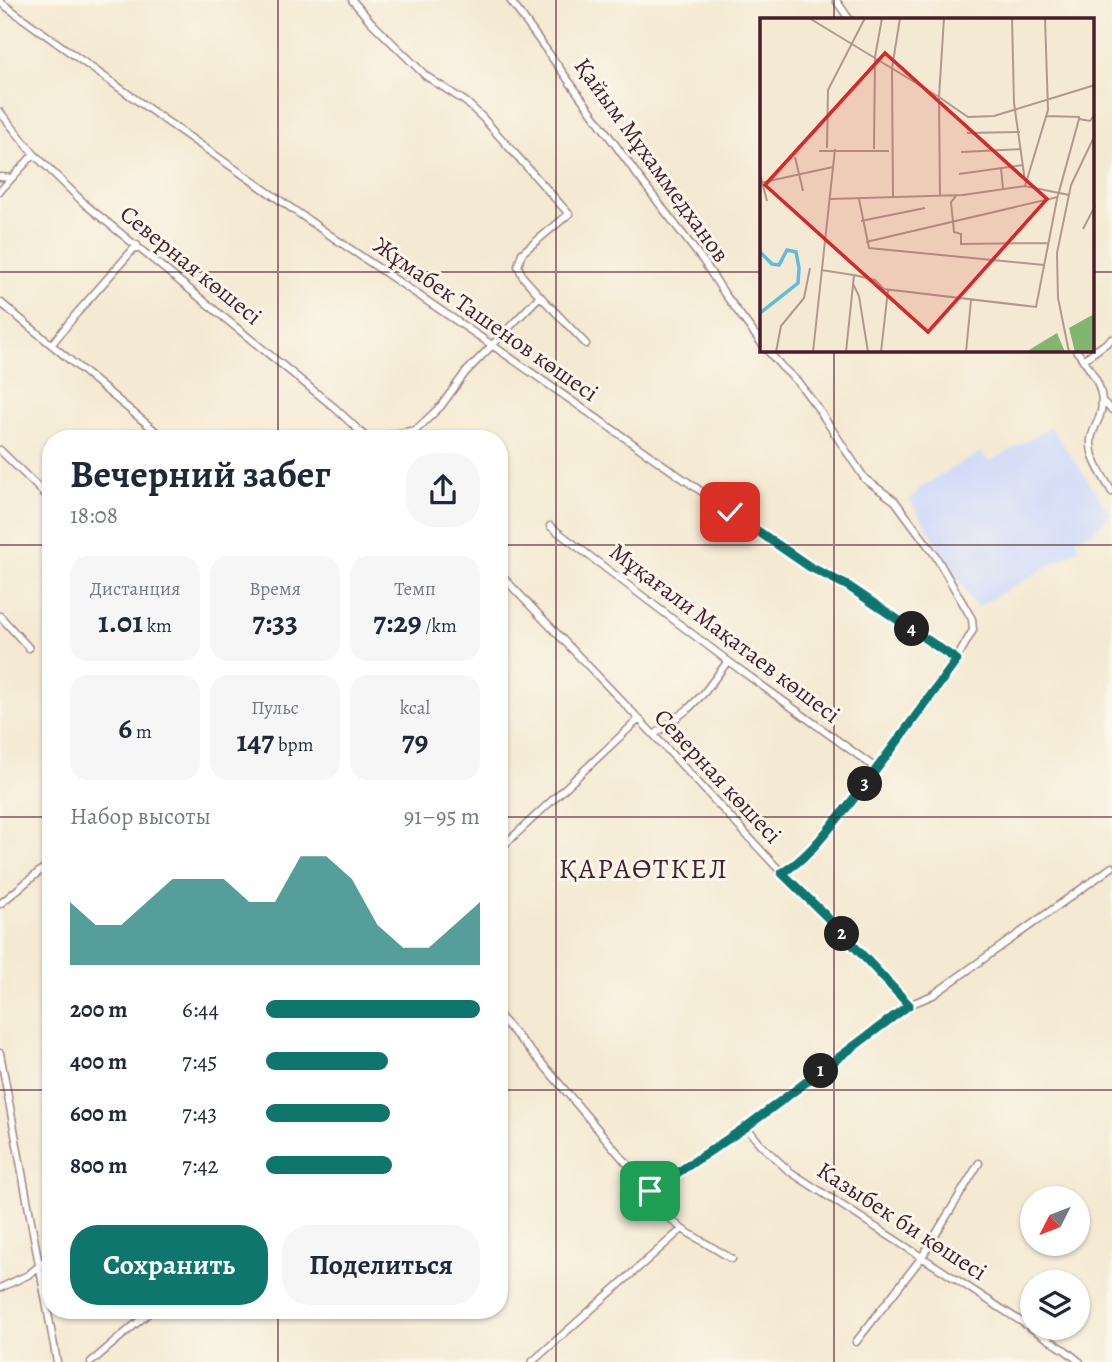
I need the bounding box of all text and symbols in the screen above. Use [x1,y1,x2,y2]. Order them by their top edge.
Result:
inset map [760,18,1094,352]
street label: Қайым Мұхаммедханов [567,51,737,269]
street label: Северная көшесі [113,198,269,332]
street label: Жұмабек Ташенов көшесі [367,229,605,409]
text: Вечерний забег [70,448,331,500]
button: share [406,453,480,527]
pin [700,482,760,542]
icon: check [711,493,749,531]
text: 18:08 [70,500,118,531]
street label: Мұқағали Мақатаев көшесі [603,536,847,730]
text: Дистанция [90,576,180,602]
text: Время [249,576,301,602]
text: Темп [394,576,436,602]
text: 1.01 [98,602,143,642]
text: 7:33 [252,602,298,642]
text: 7:29 [373,602,422,642]
pin: 4 [894,612,930,646]
text: km [143,613,172,639]
text: /km [422,613,457,639]
text: 4 [907,615,916,641]
text: Пульс [251,695,299,721]
text: kcal [400,695,430,721]
street label: Северная көшесі [647,702,789,850]
text: 6 [118,708,132,748]
text: m [132,719,152,745]
text: 147 [237,721,274,761]
text: 79 [402,721,428,761]
text: bpm [274,732,313,758]
pin: 3 [848,766,882,802]
text: 3 [860,770,869,796]
text: Набор высоты [70,801,211,832]
text: 91–95 m [404,801,480,832]
district label: ҚАРАӨТКЕЛ [559,850,729,888]
pin: 2 [824,916,860,951]
text: 2 [837,920,846,946]
text: 200 m [70,994,128,1025]
text: 6:44 [182,994,219,1025]
text: 400 m [70,1046,127,1077]
text: 7:45 [182,1046,217,1077]
pin: 1 [804,1054,838,1088]
text: 1 [817,1057,824,1083]
text: 600 m [70,1098,127,1129]
text: 7:43 [182,1098,217,1129]
text: 800 m [70,1150,127,1181]
text: 7:42 [182,1150,218,1181]
street label: Казыбек би көшесі [811,1154,993,1288]
pin [620,1161,680,1221]
icon: arrive [631,1172,669,1210]
north arrow [1020,1186,1090,1256]
map controls [1020,1186,1090,1340]
button: Сохранить [70,1225,268,1305]
button: Поделиться [282,1225,480,1305]
button: layers [1020,1270,1090,1340]

